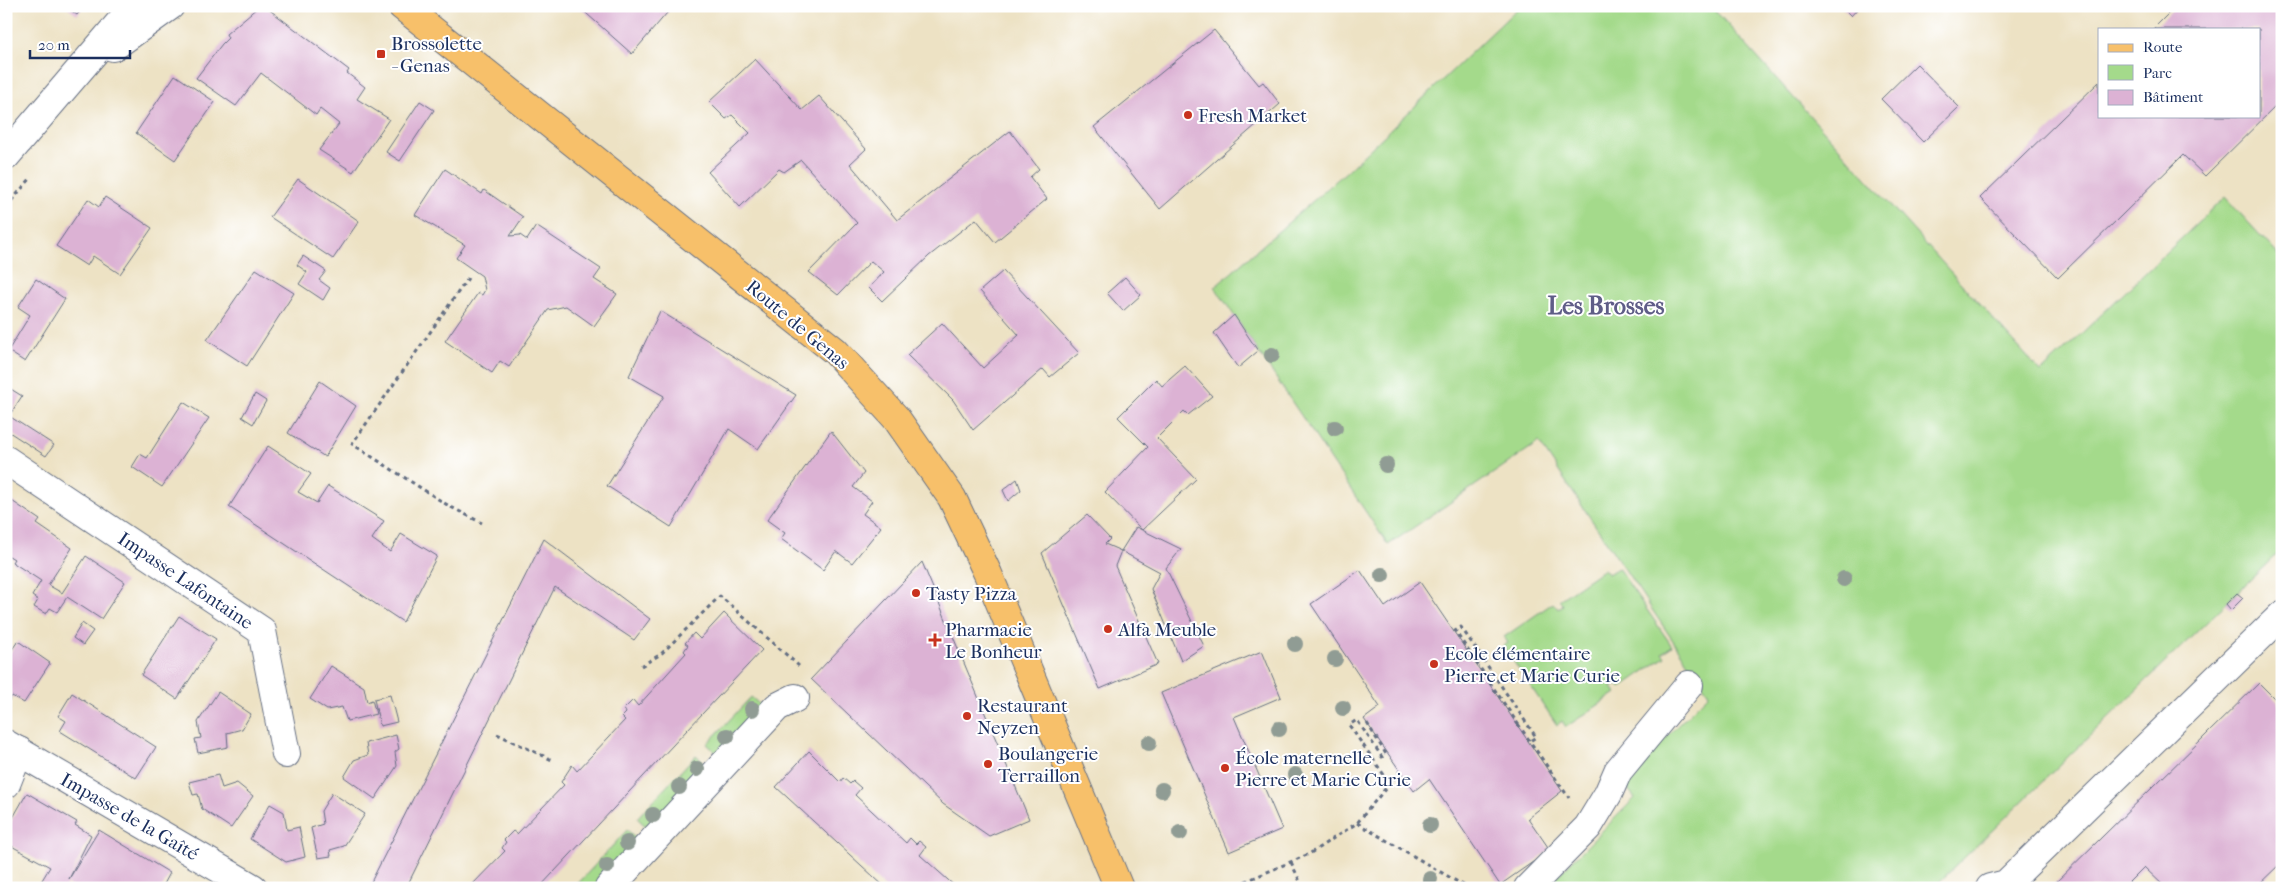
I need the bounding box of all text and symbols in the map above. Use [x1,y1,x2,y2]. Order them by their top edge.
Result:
scale bar [30,28,130,60]
legend [2098,28,2260,118]
place label: Brossolette - Genas [391,33,482,77]
text: 20 m [38,36,70,54]
text: Route [2143,38,2183,56]
marker: Brossolette - Genas [375,48,387,60]
text: Parc [2143,64,2172,82]
text: Bâtiment [2143,88,2204,106]
place label: Fresh Market [1198,105,1307,127]
marker: Fresh Market [1182,109,1194,121]
street label: Route de Genas [741,275,853,374]
district label: Les Brosses [1548,292,1665,320]
street label: Impasse Lafontaine [114,528,257,634]
place label: Tasty Pizza [926,583,1017,605]
marker: Tasty Pizza [910,587,922,599]
place label: Pharmacie Le Bonheur [945,619,1043,663]
place label: Alfa Meuble [1117,619,1216,641]
marker: Alfa Meuble [1102,623,1114,635]
marker: Pharmacie Le Bonheur [929,634,941,646]
place label: Ecole élémentaire Pierre et Marie Curie [1444,643,1620,687]
marker: Ecole élémentaire Pierre et Marie Curie [1428,658,1440,670]
place label: Restaurant Neyzen [977,695,1068,739]
marker: Restaurant Neyzen [961,710,973,722]
place label: Boulangerie Terraillon [998,743,1098,787]
place label: École maternelle Pierre et Marie Curie [1235,747,1411,791]
marker: Boulangerie Terraillon [982,758,994,770]
marker: École maternelle Pierre et Marie Curie [1219,762,1231,774]
street label: Impasse de la Gaîté [57,768,202,865]

